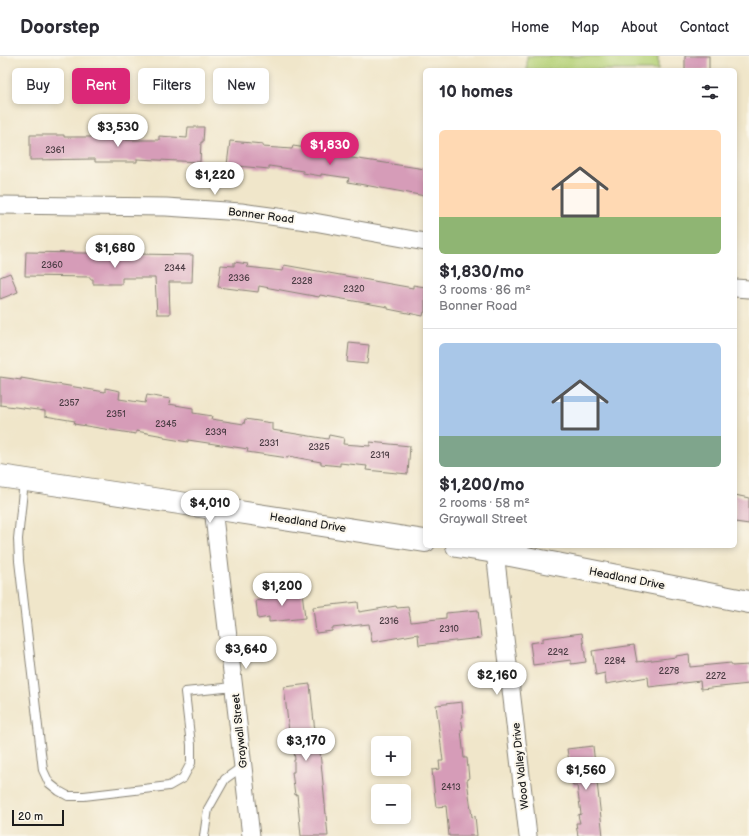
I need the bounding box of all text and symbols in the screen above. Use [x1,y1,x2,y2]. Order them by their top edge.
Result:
text: Doorstep [20,16,100,39]
text: Home [511,19,549,36]
text: Map [571,19,599,36]
text: About [621,19,658,36]
text: Contact [680,19,729,36]
chip: Buy [12,68,64,104]
chip: Rent [72,68,130,104]
chip: Filters [138,68,205,104]
chip: New [213,68,269,104]
icon: filters [699,81,721,103]
text: 10 homes [439,82,513,102]
pin: $3,530 [85,114,151,148]
text: $3,530 [97,119,139,135]
pin: $1,830 [297,132,363,166]
text: $1,830 [310,137,350,153]
house number: 2361 [45,145,65,156]
icon: home [544,156,616,228]
pin: $1,220 [182,162,248,196]
text: $1,220 [195,167,235,183]
street label: Bonner Road [227,205,295,226]
pin: $1,680 [82,235,148,269]
text: $1,680 [95,240,135,256]
house number: 2360 [41,260,63,271]
text: $1,830/mo [439,262,524,282]
house number: 2344 [164,263,186,274]
house number: 2336 [228,273,250,284]
house number: 2328 [291,276,313,287]
text: 3 rooms · 86 m² [439,282,531,298]
house number: 2320 [343,284,365,295]
text: Bonner Road [439,298,517,314]
icon: home [544,369,616,441]
house number: 2357 [59,398,80,409]
house number: 2351 [106,409,126,420]
house number: 2345 [155,419,177,430]
house number: 2339 [205,427,227,438]
house number: 2331 [259,438,279,449]
house number: 2325 [308,442,330,453]
house number: 2319 [370,450,390,461]
text: $1,200/mo [439,475,524,495]
pin: $4,010 [177,490,243,524]
text: $4,010 [190,495,230,511]
text: 2 rooms · 58 m² [439,495,530,511]
street label: Headland Drive [269,510,347,535]
text: Graywall Street [439,511,527,527]
street label: Headland Drive [588,565,666,592]
pin: $1,200 [249,573,315,607]
text: $1,200 [262,578,302,594]
house number: 2316 [379,616,399,627]
house number: 2310 [439,624,459,635]
pin: $3,640 [213,636,279,670]
text: $3,640 [225,641,267,657]
house number: 2292 [547,647,569,658]
house number: 2284 [604,656,626,667]
pin: $2,160 [464,662,530,696]
house number: 2278 [659,666,679,677]
text: $2,160 [477,667,517,683]
house number: 2272 [706,671,727,682]
street label: Graywall Street [229,693,250,769]
street label: Wood Valley Drive [509,721,532,810]
pin: $3,170 [273,728,339,762]
text: $3,170 [286,733,326,749]
map controls [371,736,411,824]
button: + [371,736,411,776]
pin: $1,560 [553,757,619,791]
text: $1,560 [566,762,606,778]
house number: 2413 [441,782,461,793]
button: − [371,784,411,824]
scale bar [12,808,64,827]
text: 20 m [18,810,43,823]

